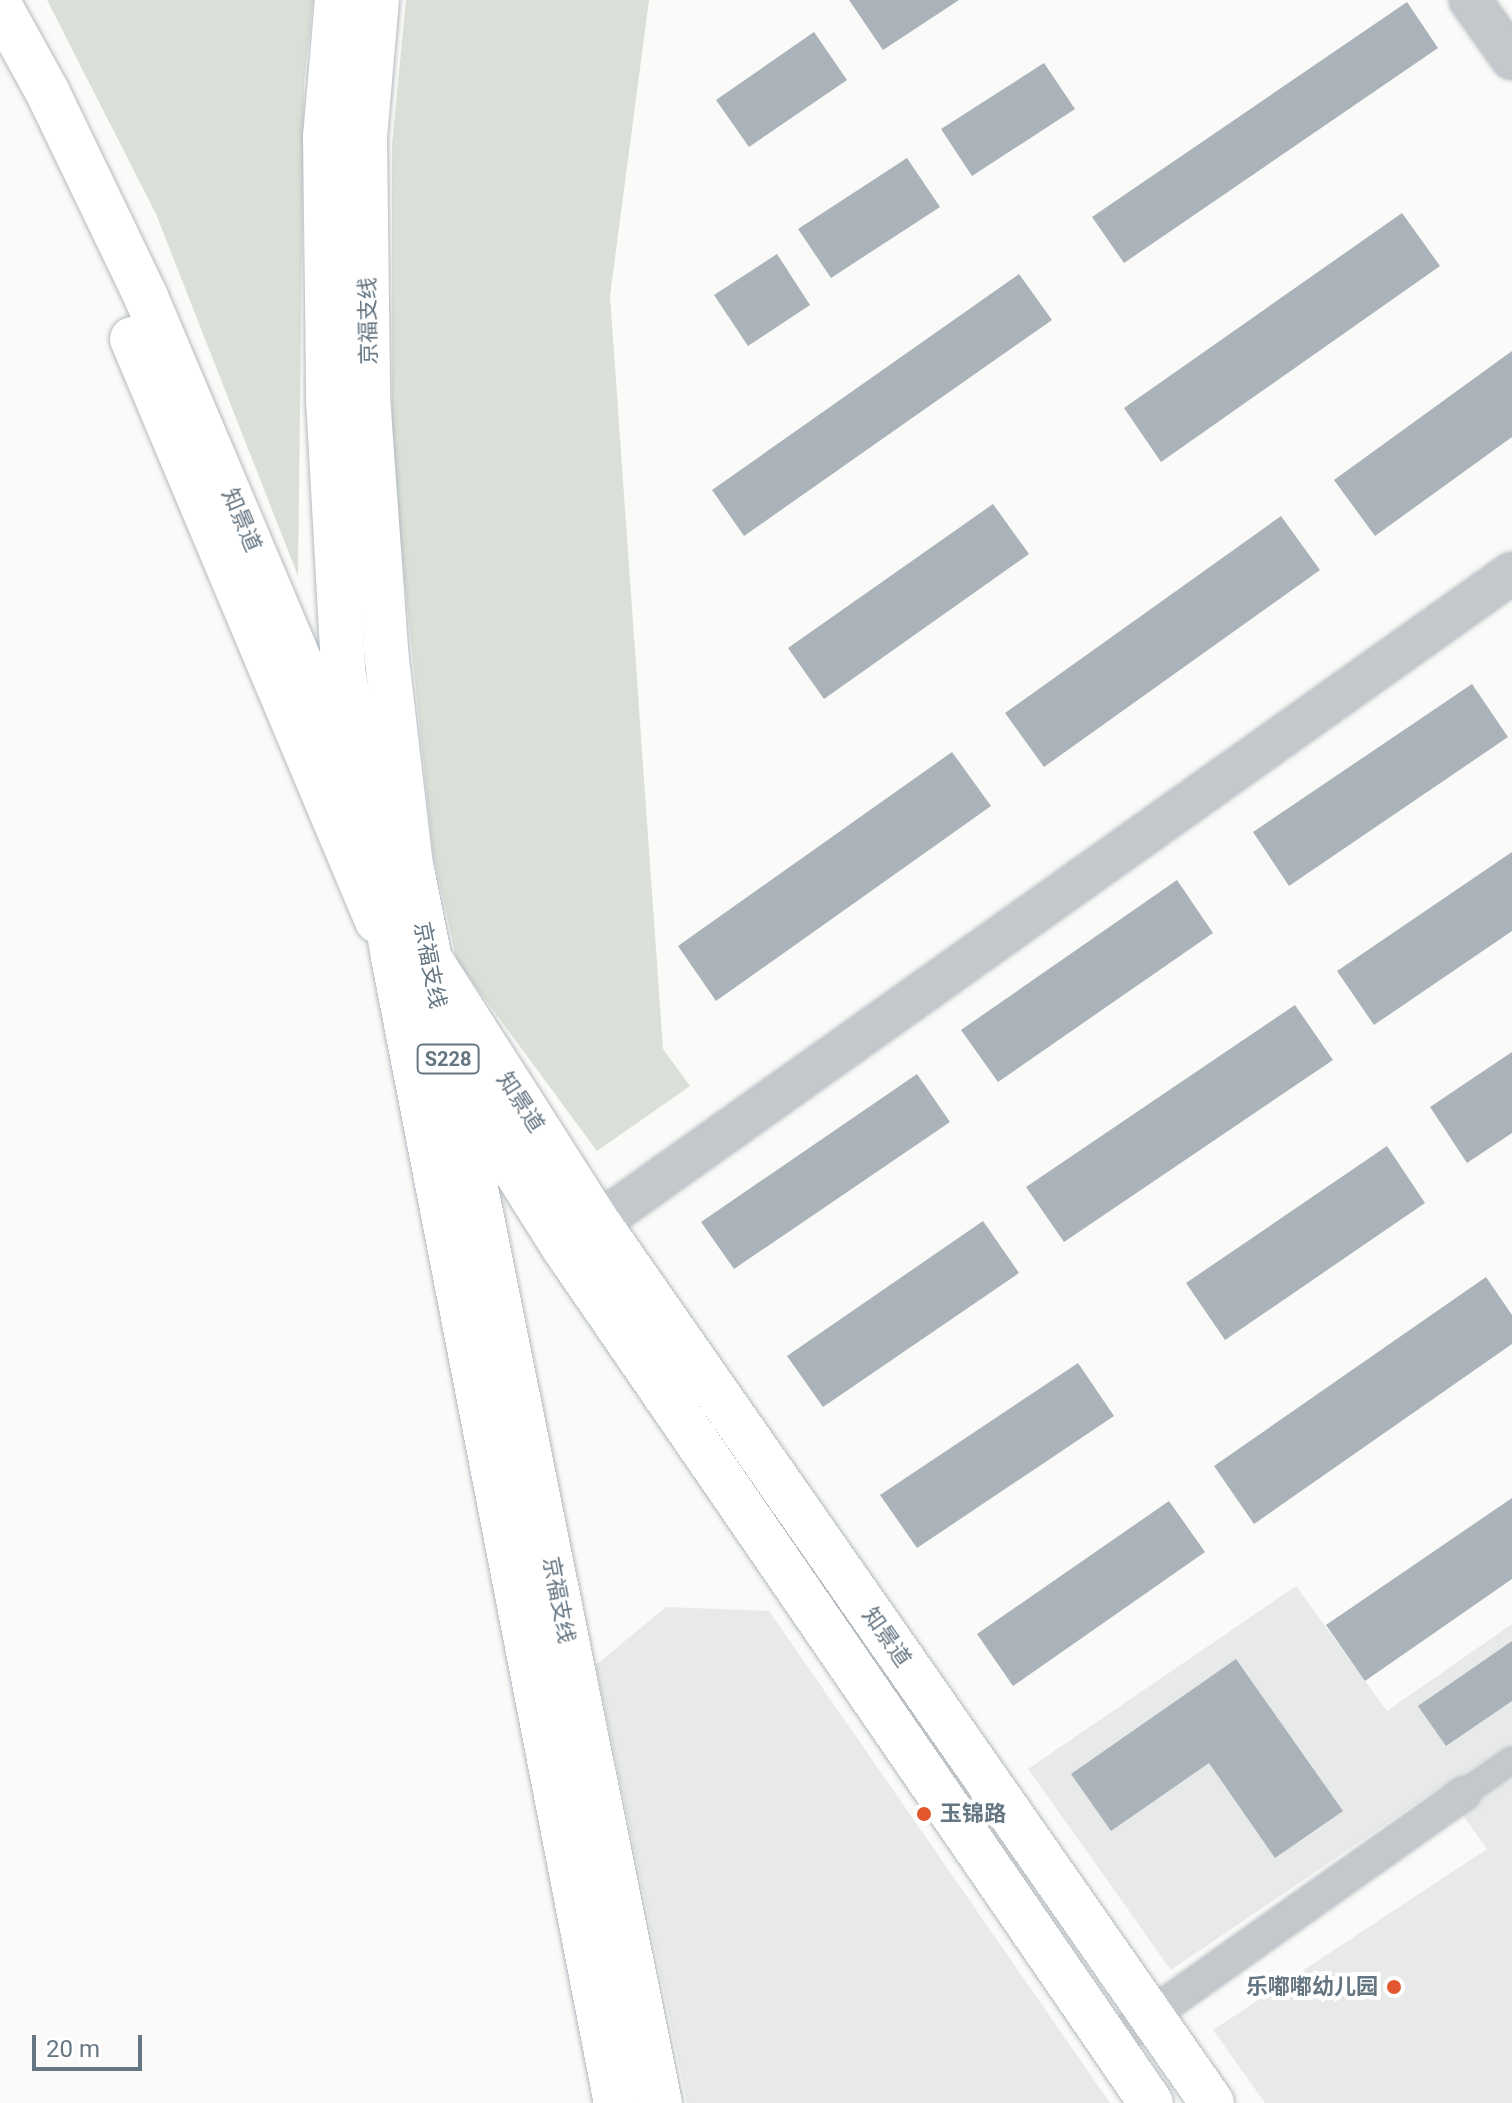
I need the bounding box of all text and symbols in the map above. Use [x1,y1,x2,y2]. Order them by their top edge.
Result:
street label: 京福支线 [354,277,382,365]
street label: 知景道 [217,484,267,556]
street label: 京福支线 [409,919,451,1011]
road number: S228 [416,1043,480,1075]
street label: 知景道 [492,1067,550,1137]
street label: 京福支线 [538,1554,580,1646]
street label: 知景道 [857,1602,917,1672]
place label: 玉锦路 [940,1801,1006,1827]
marker: 玉锦路 [915,1805,933,1823]
place label: 乐嘟嘟幼儿园 [1246,1974,1378,2000]
marker: 乐嘟嘟幼儿园 [1385,1978,1403,1996]
scale bar [36,2019,146,2069]
text: 20 m [46,2035,100,2063]

